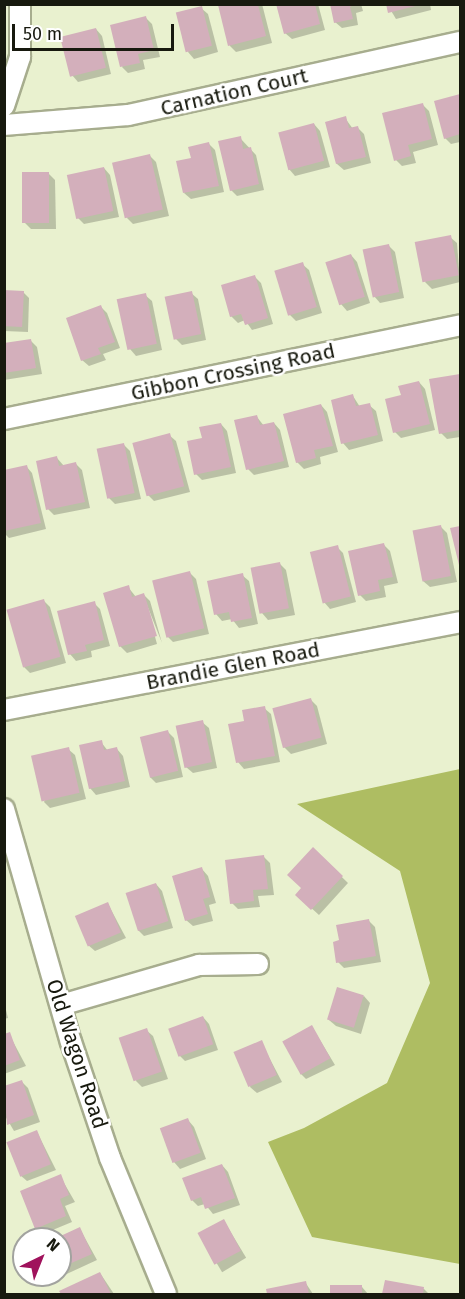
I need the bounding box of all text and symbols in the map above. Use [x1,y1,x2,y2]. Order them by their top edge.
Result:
scale bar [15,12,177,50]
text: 50 m [23,23,62,45]
street label: Carnation Court [158,63,310,121]
street label: Gibbon Crossing Road [129,338,337,406]
street label: Brandie Glen Road [144,637,322,695]
street label: Old Wagon Road [41,976,113,1132]
north arrow [12,1227,72,1287]
text: N [43,1234,64,1255]

